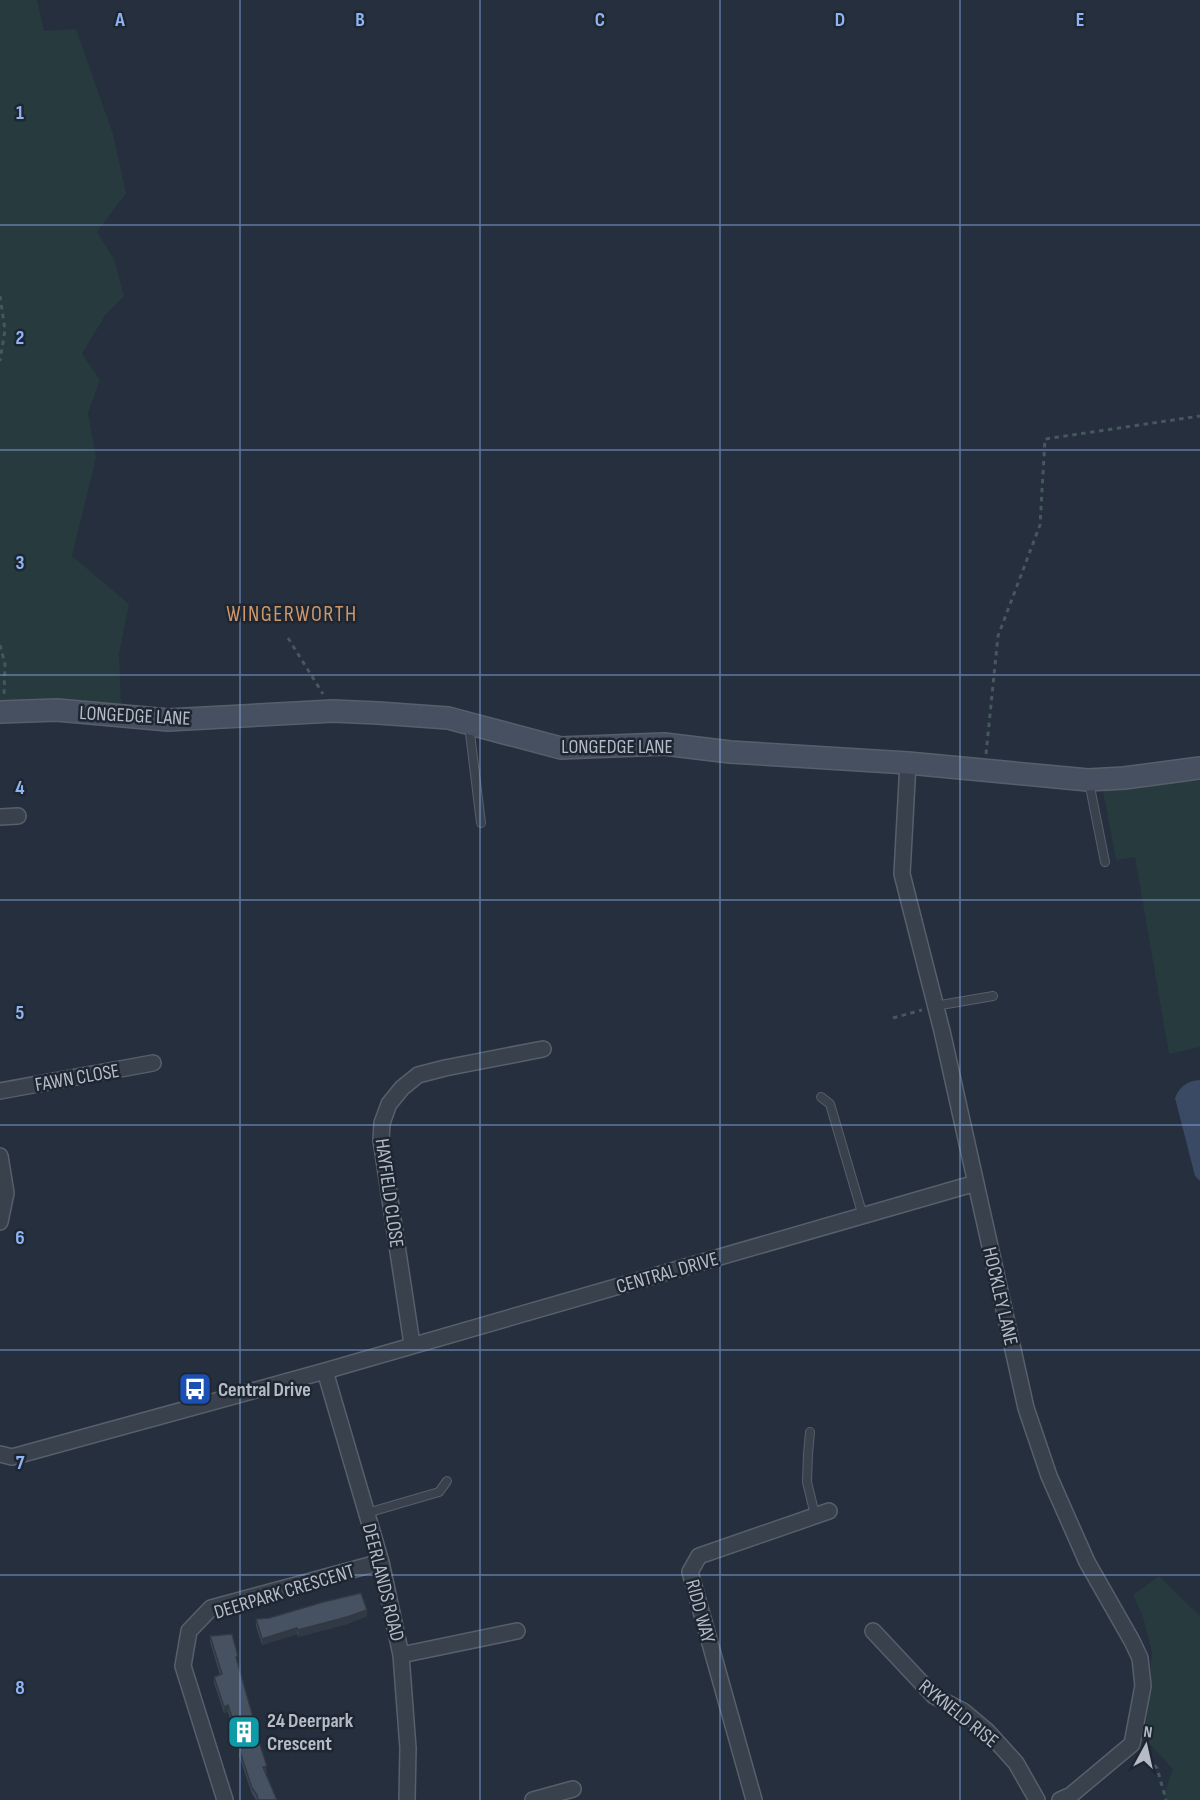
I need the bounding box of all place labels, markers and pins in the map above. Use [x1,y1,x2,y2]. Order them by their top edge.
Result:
bus stop icon: Central Drive [177,1371,213,1407]
place label: Central Drive [218,1378,311,1402]
place label: 24 Deerpark Crescent [267,1709,354,1756]
building icon: 24 Deerpark Crescent [226,1714,262,1750]

